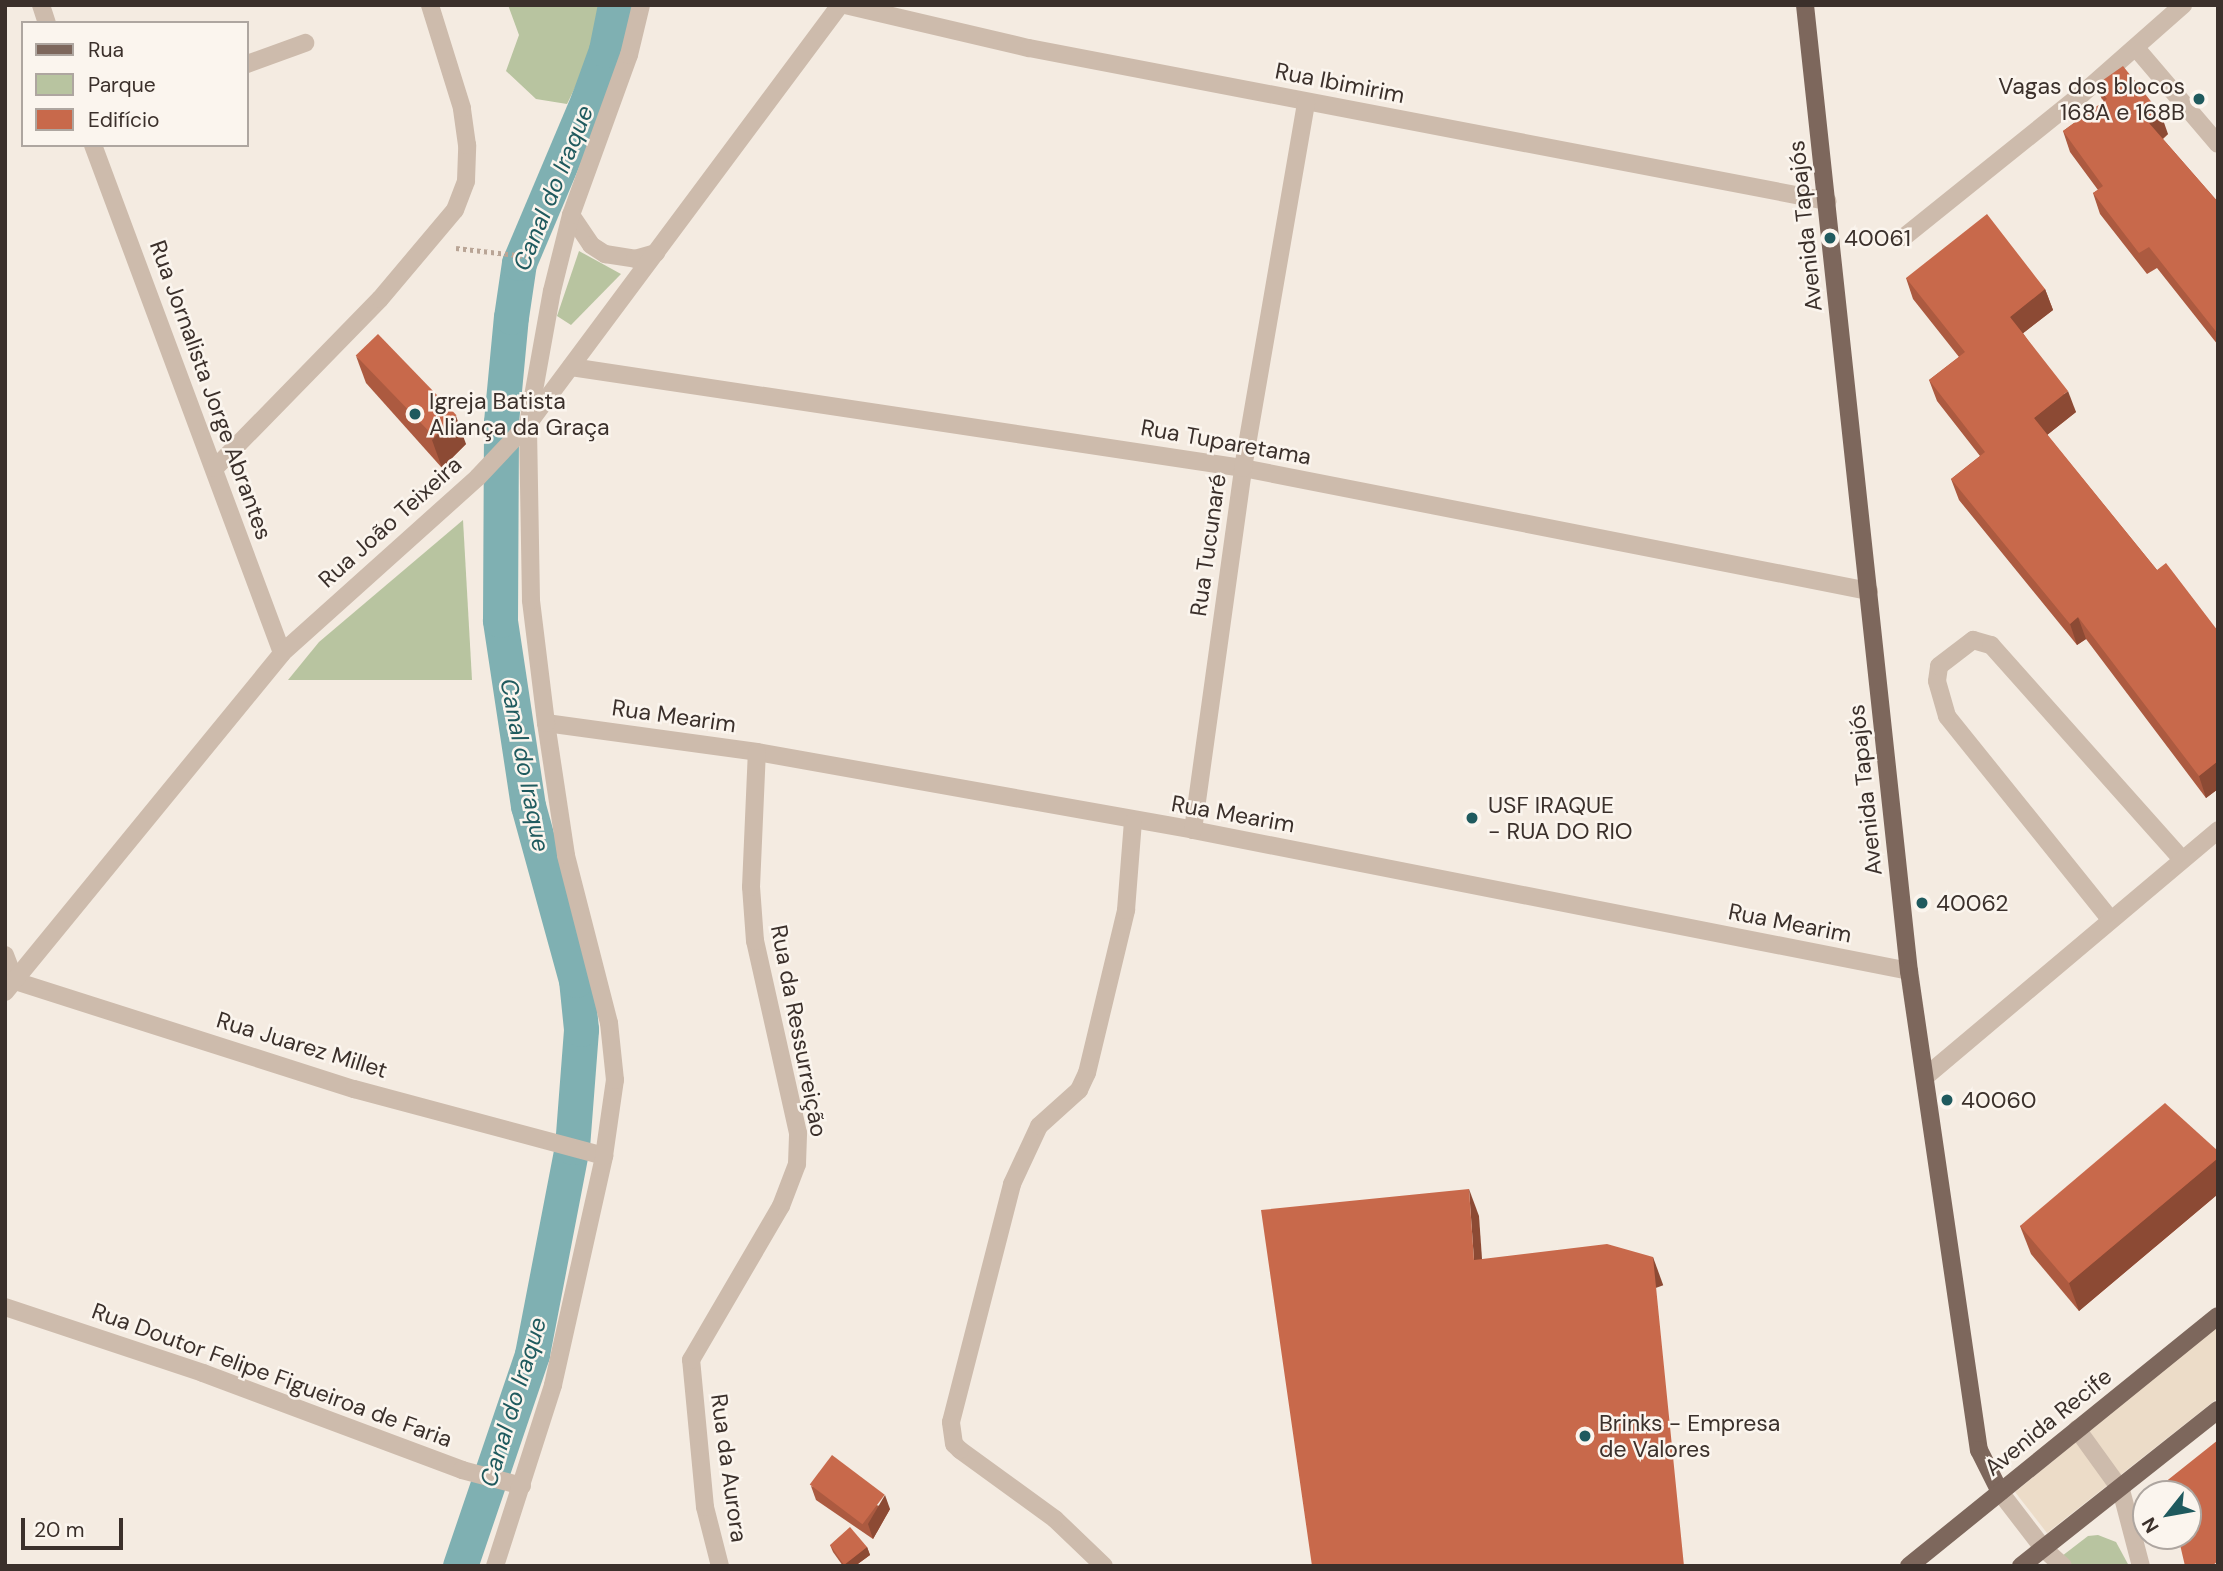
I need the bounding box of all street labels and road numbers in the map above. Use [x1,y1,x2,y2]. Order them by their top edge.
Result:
street label: Rua Ibimirim [1273,57,1407,109]
street label: Avenida Tapajós [1782,139,1828,313]
street label: Rua Jornalista Jorge Abrantes [144,237,278,543]
street label: Rua Tuparetama [1139,413,1313,471]
street label: Rua João Teixeira [313,451,467,593]
street label: Rua Tucunaré [1184,472,1232,618]
street label: Rua Mearim [610,694,738,738]
street label: Avenida Tapajós [1842,703,1888,877]
street label: Rua Mearim [1169,790,1297,838]
street label: Rua Mearim [1726,898,1854,948]
street label: Rua da Ressurreição [765,923,833,1139]
street label: Rua Juarez Millet [213,1006,391,1084]
street label: Rua Doutor Felipe Figueiroa de Faria [88,1297,456,1453]
street label: Avenida Recife [1979,1362,2117,1482]
street label: Rua da Aurora [705,1392,753,1544]

